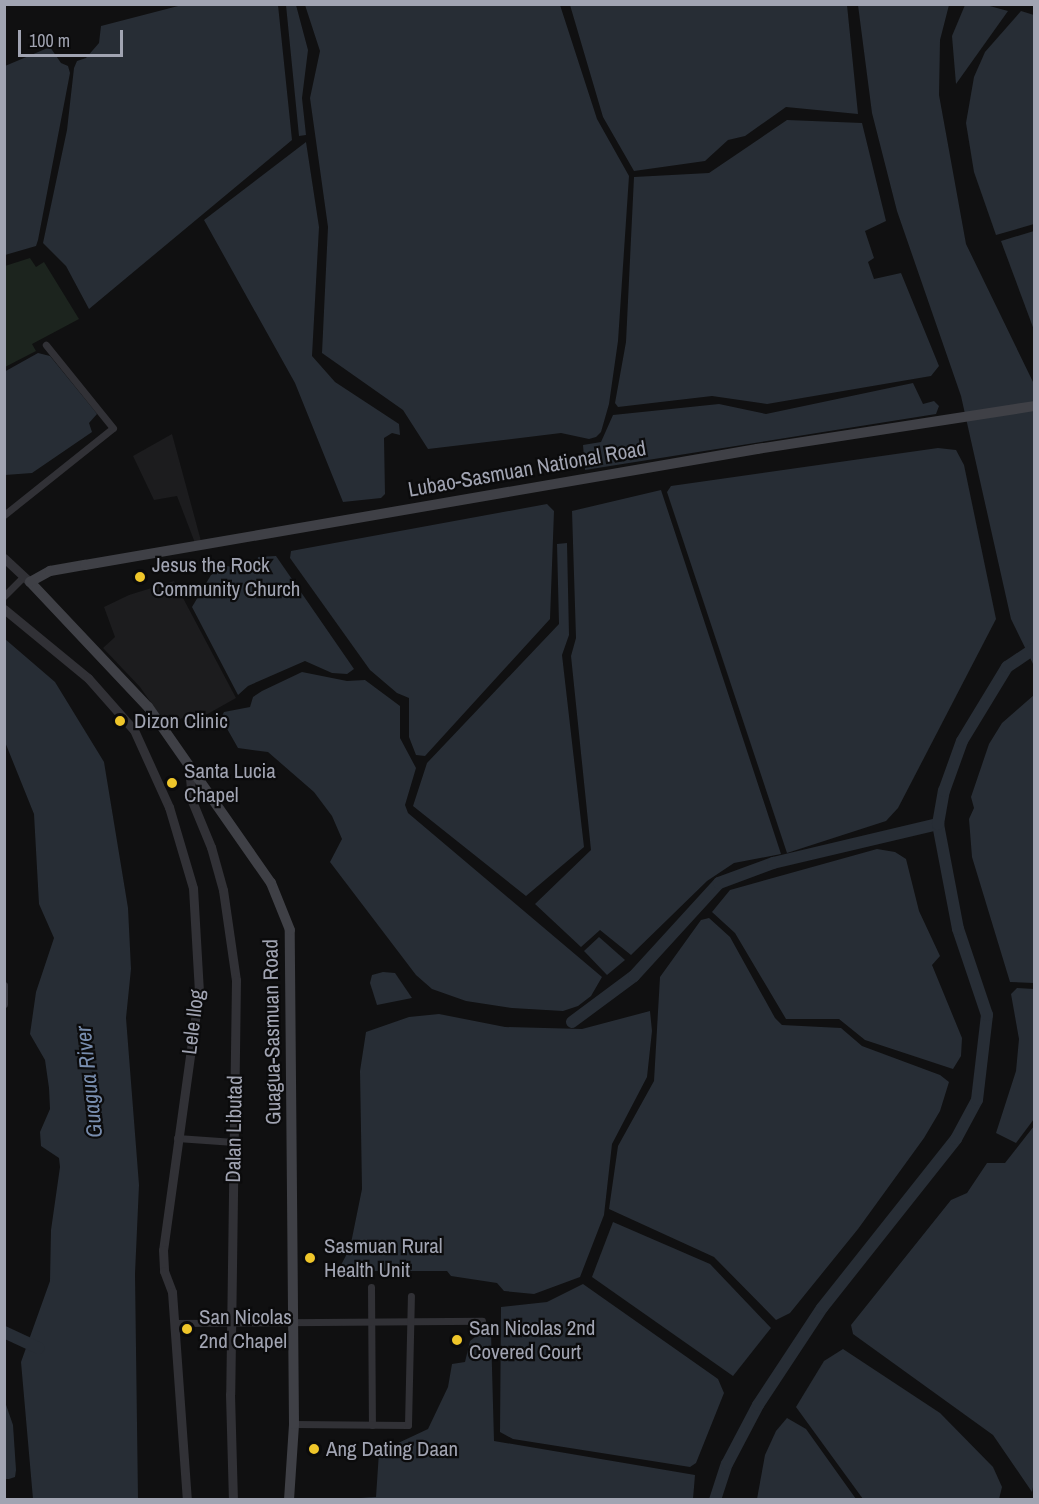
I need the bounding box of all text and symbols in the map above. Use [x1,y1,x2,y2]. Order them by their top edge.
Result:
scale bar [21,18,126,56]
text: 100 m [29,28,70,53]
street label: Lubao-Sasmuan National Road [406,436,648,502]
place label: Jesus the Rock Community Church [152,552,300,602]
marker: Jesus the Rock Community Church [133,570,147,584]
place label: Dizon Clinic [134,708,228,734]
marker: Dizon Clinic [111,712,129,730]
place label: Santa Lucia Chapel [184,758,276,808]
marker: Santa Lucia Chapel [165,776,179,790]
street label: Guagua-Sasmuan Road [258,939,286,1125]
street label: Lele Ilog [177,988,209,1056]
water label: Guagua River [70,1025,108,1139]
street label: Dalan Libutad [220,1075,248,1183]
place label: Sasmuan Rural Health Unit [324,1233,443,1283]
marker: Sasmuan Rural Health Unit [301,1249,319,1267]
place label: San Nicolas 2nd Chapel [199,1304,292,1354]
place label: San Nicolas 2nd Covered Court [469,1315,595,1365]
marker: San Nicolas 2nd Chapel [180,1322,194,1336]
marker: San Nicolas 2nd Covered Court [450,1333,464,1347]
place label: Ang Dating Daan [326,1436,458,1462]
marker: Ang Dating Daan [307,1442,321,1456]

